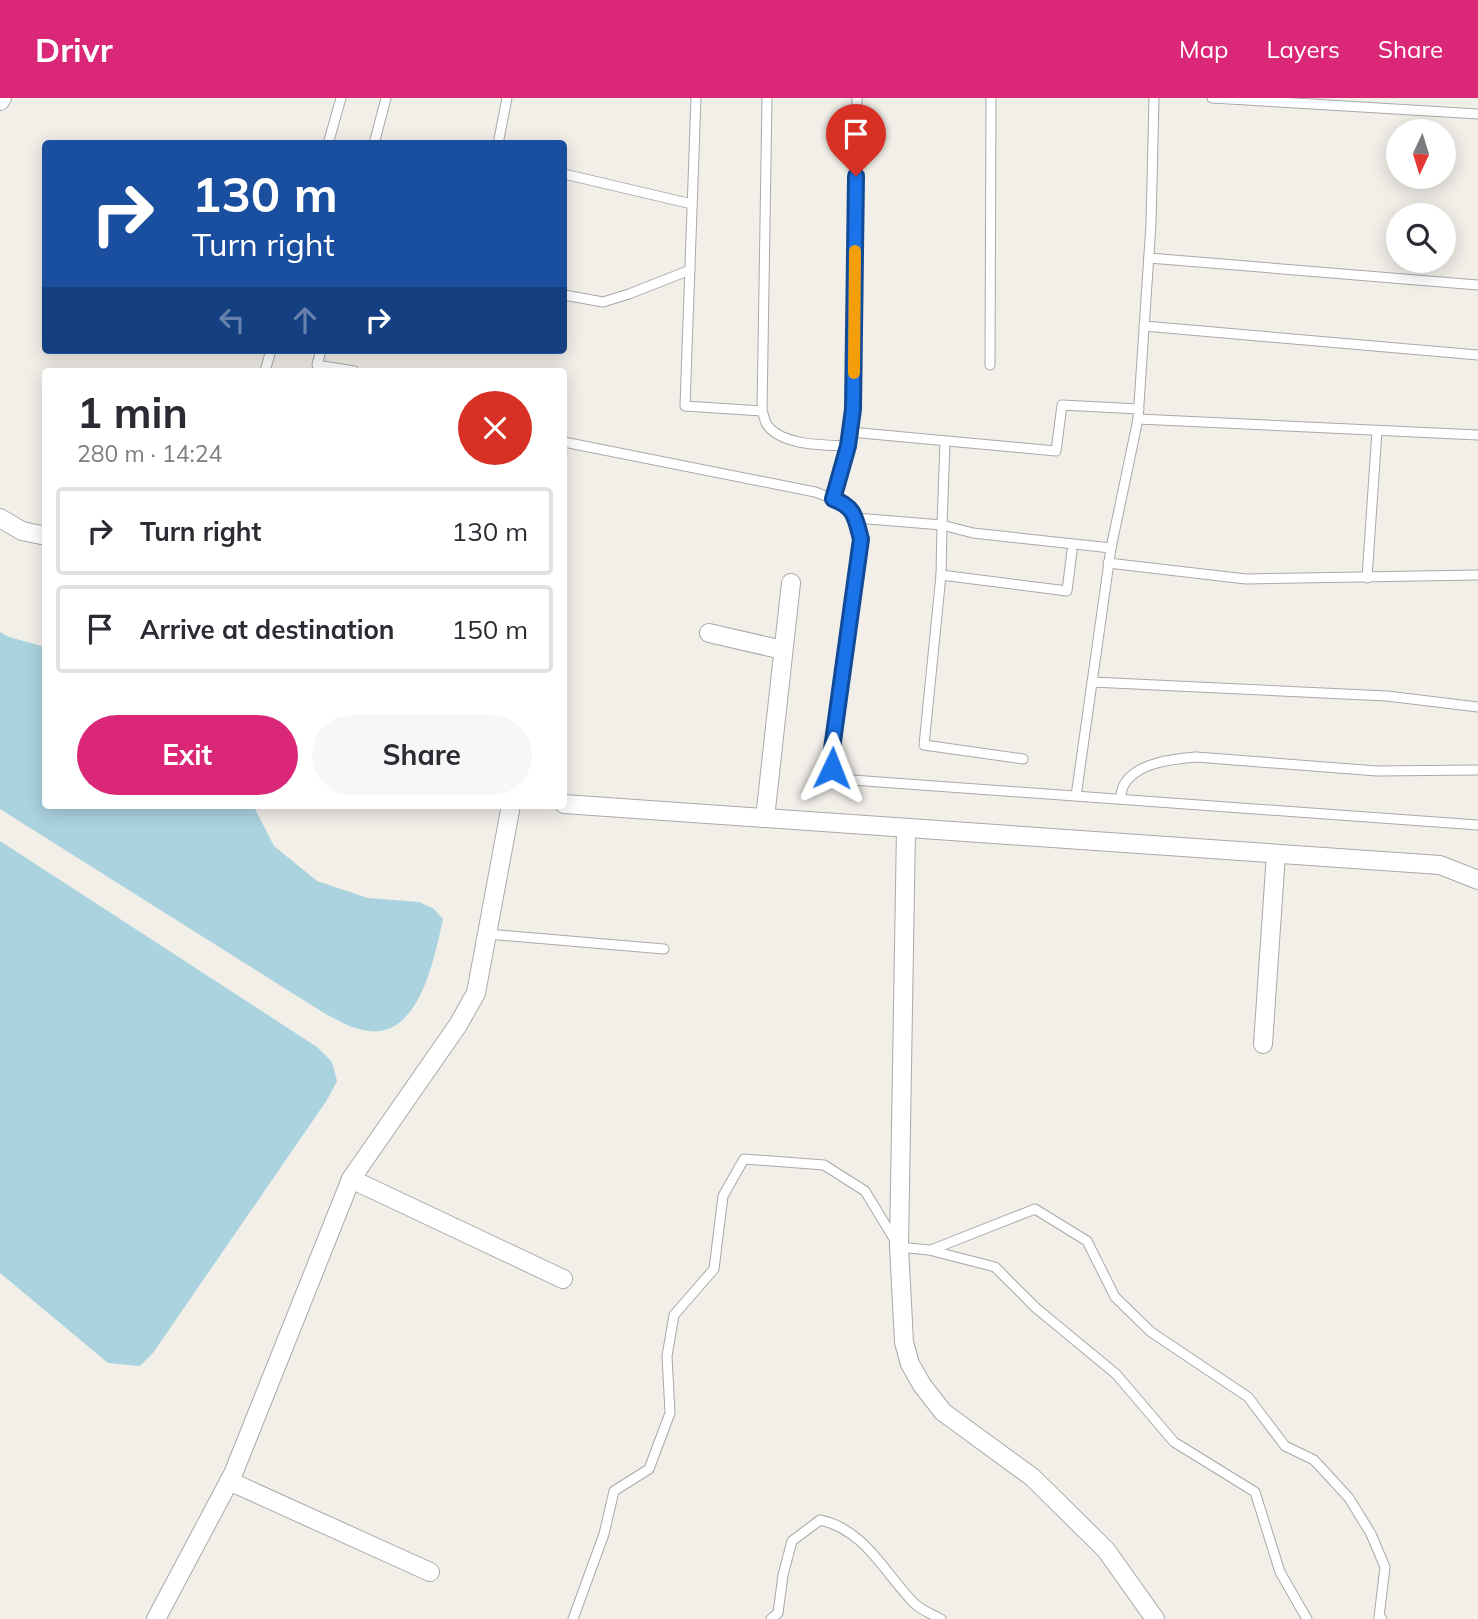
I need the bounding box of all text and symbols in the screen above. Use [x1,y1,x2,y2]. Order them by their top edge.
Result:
text: Drivr [35,29,113,70]
text: Map [1179,34,1228,64]
text: Layers [1266,34,1340,64]
text: Share [1378,34,1443,64]
pin [826,104,886,176]
icon: arrive [837,115,875,153]
north arrow [1386,119,1456,189]
map controls [1386,119,1456,273]
text: 130 m [192,163,338,224]
icon: right [77,168,168,259]
button: search [1386,203,1456,273]
text: Turn right [192,224,335,264]
icon: left [213,301,251,339]
icon: ahead [286,301,324,339]
icon: right [359,301,397,339]
text: 1 min [77,386,188,439]
button: close [458,391,532,465]
text: 280 m · 14:24 [77,439,222,468]
icon: right [81,512,119,550]
text: Turn right [140,515,261,548]
text: 130 m [452,515,528,548]
icon: arrive [81,610,119,648]
text: Arrive at destination [140,613,395,646]
text: 150 m [452,613,528,646]
button: Exit [77,715,298,795]
button: Share [312,715,532,795]
position arrow [795,731,869,805]

